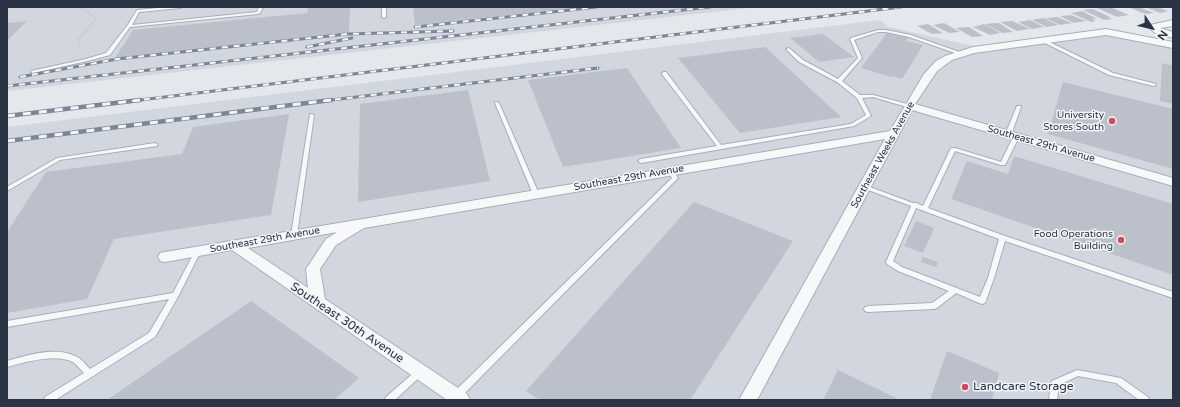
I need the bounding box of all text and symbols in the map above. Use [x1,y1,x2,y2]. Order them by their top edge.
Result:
north arrow [1132,8,1172,48]
text: N [1154,28,1170,43]
street label: Southeast Weeks Avenue [849,99,917,211]
place label: University Stores South [1043,109,1104,132]
marker: University Stores South [1107,116,1117,126]
street label: Southeast 29th Avenue [986,123,1096,165]
street label: Southeast 29th Avenue [573,162,685,194]
street label: Southeast 29th Avenue [209,224,321,256]
place label: Food Operations Building [1034,228,1113,252]
marker: Food Operations Building [1116,235,1126,245]
street label: Southeast 30th Avenue [287,280,407,366]
place label: Landcare Storage [973,380,1074,394]
marker: Landcare Storage [960,382,970,392]

